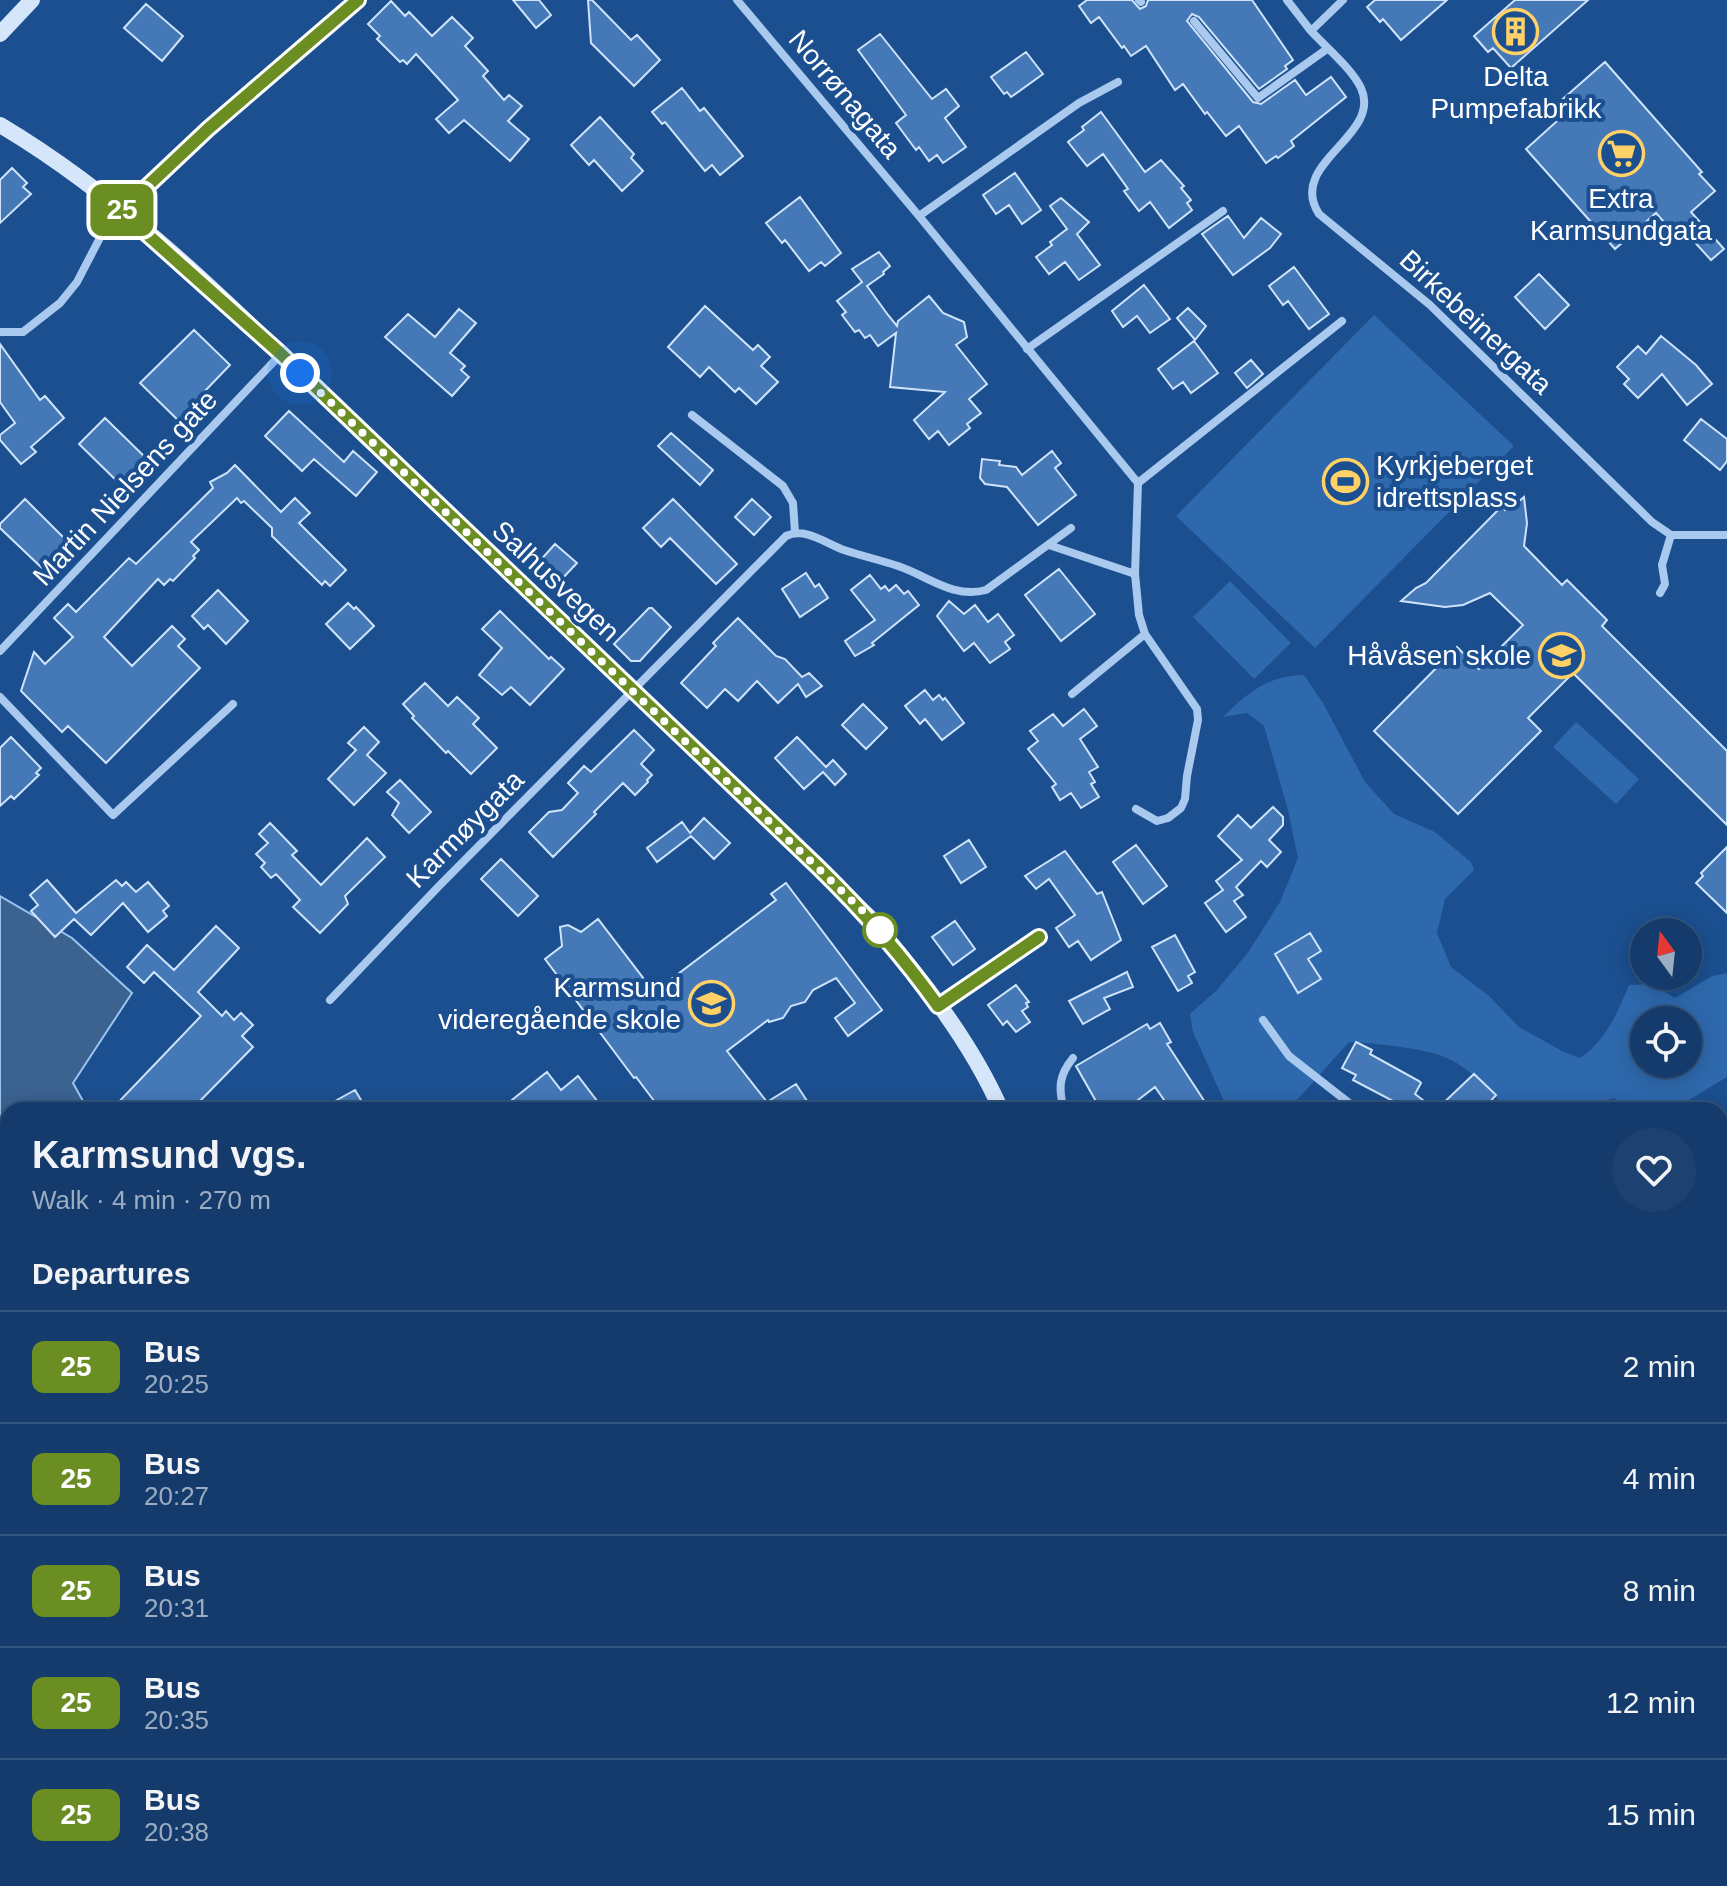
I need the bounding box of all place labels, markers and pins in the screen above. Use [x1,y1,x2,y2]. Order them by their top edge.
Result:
building icon: Delta Pumpefabrikk [1492,7,1540,55]
place label: Delta Pumpefabrikk [1430,61,1603,124]
supermarket icon: Extra Karmsundgata [1597,130,1645,178]
place label: Extra Karmsundgata [1530,183,1712,246]
place label: Kyrkjeberget idrettsplass [1376,450,1533,513]
sports icon: Kyrkjeberget idrettsplass [1321,457,1369,505]
school or university icon: Håvåsen skole [1538,631,1586,679]
place label: Håvåsen skole [1347,640,1531,671]
unlabelled marker [863,913,897,947]
place label: Karmsund videregående skole [438,972,681,1035]
school or university icon: Karmsund videregående skole [688,979,736,1027]

